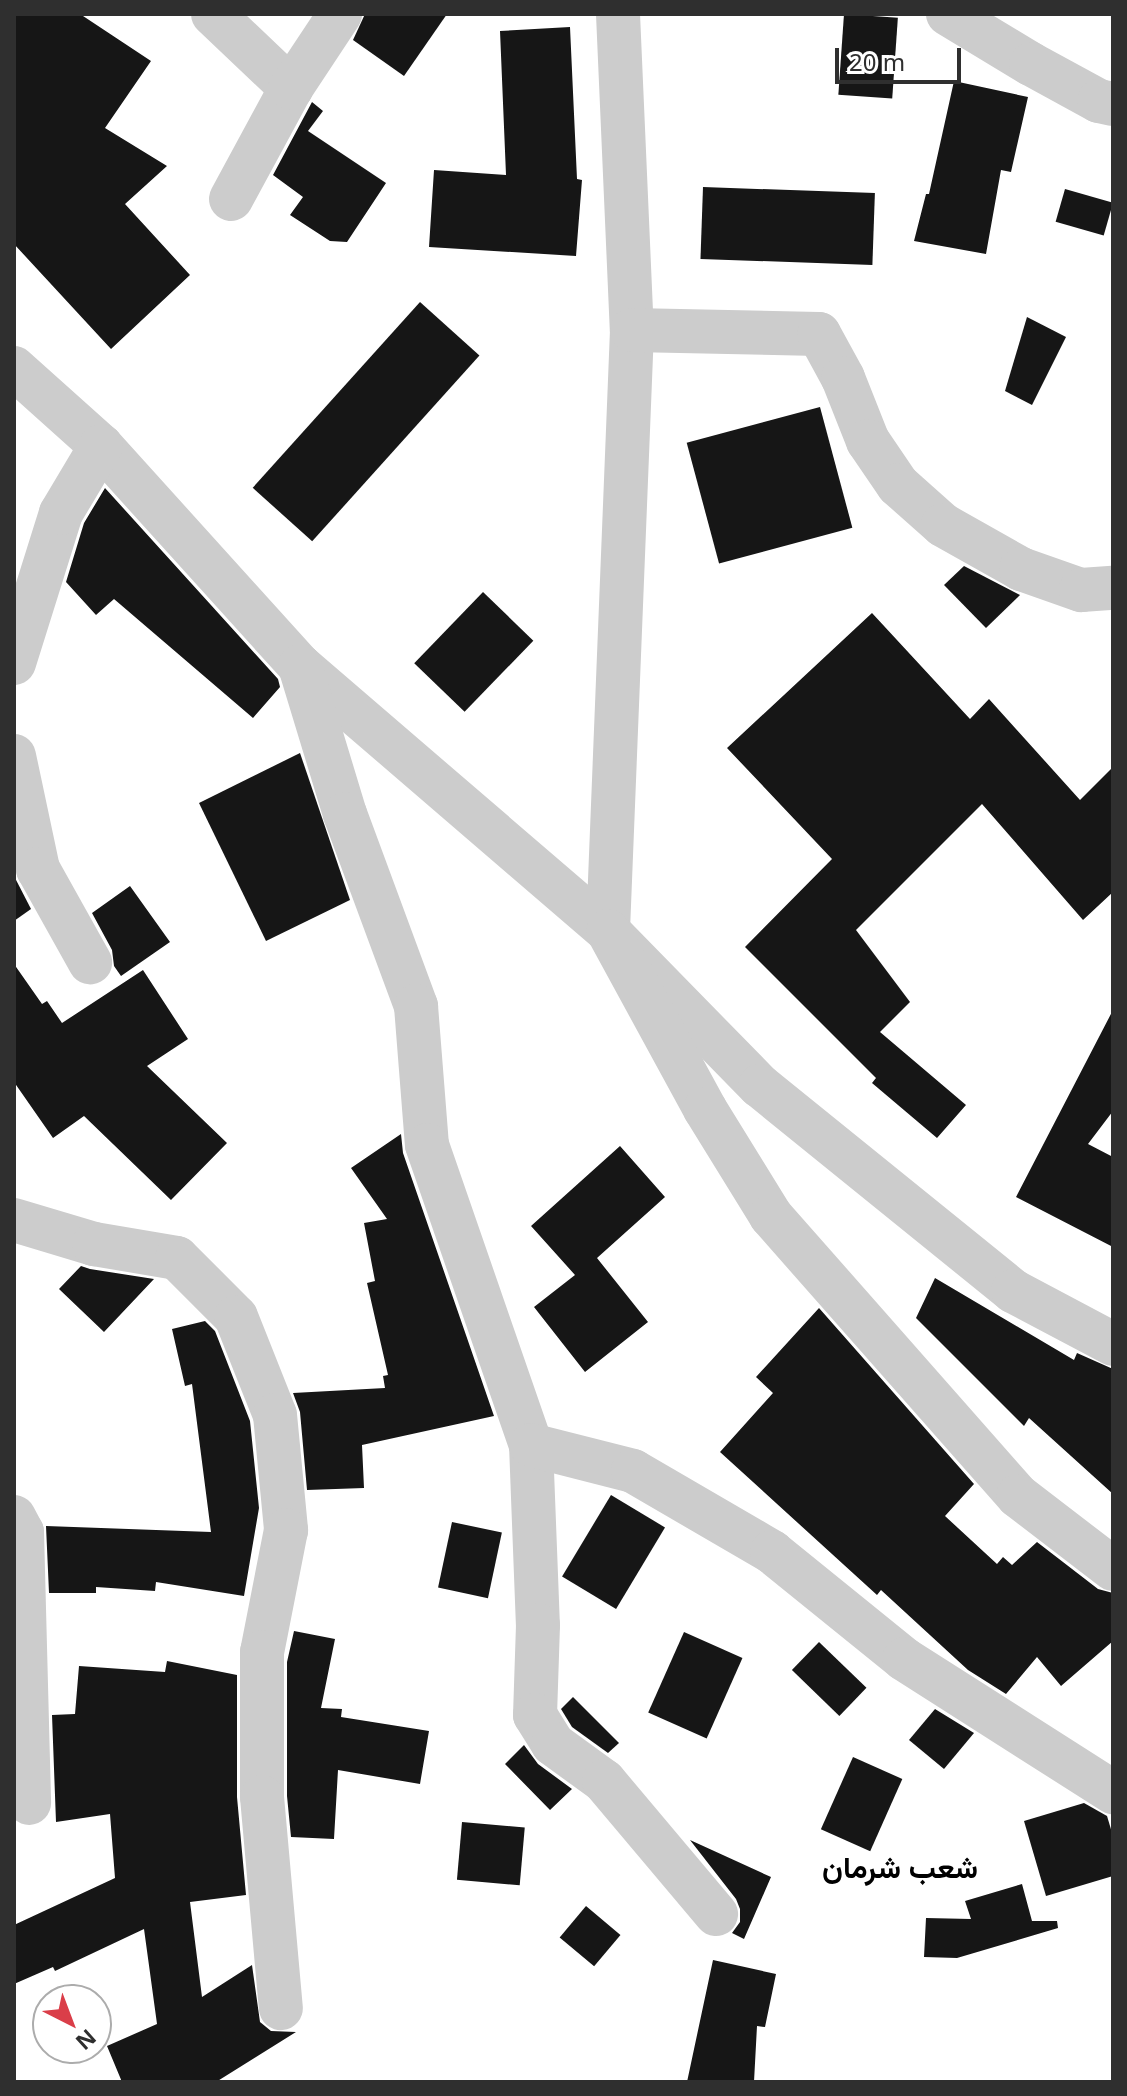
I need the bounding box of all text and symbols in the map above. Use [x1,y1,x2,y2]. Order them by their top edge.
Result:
scale bar [839,32,965,82]
text: 20 m [849,45,905,78]
district label: شعب شرمان [822,1849,978,1885]
north arrow [32,1984,112,2064]
text: N [70,2023,103,2057]

